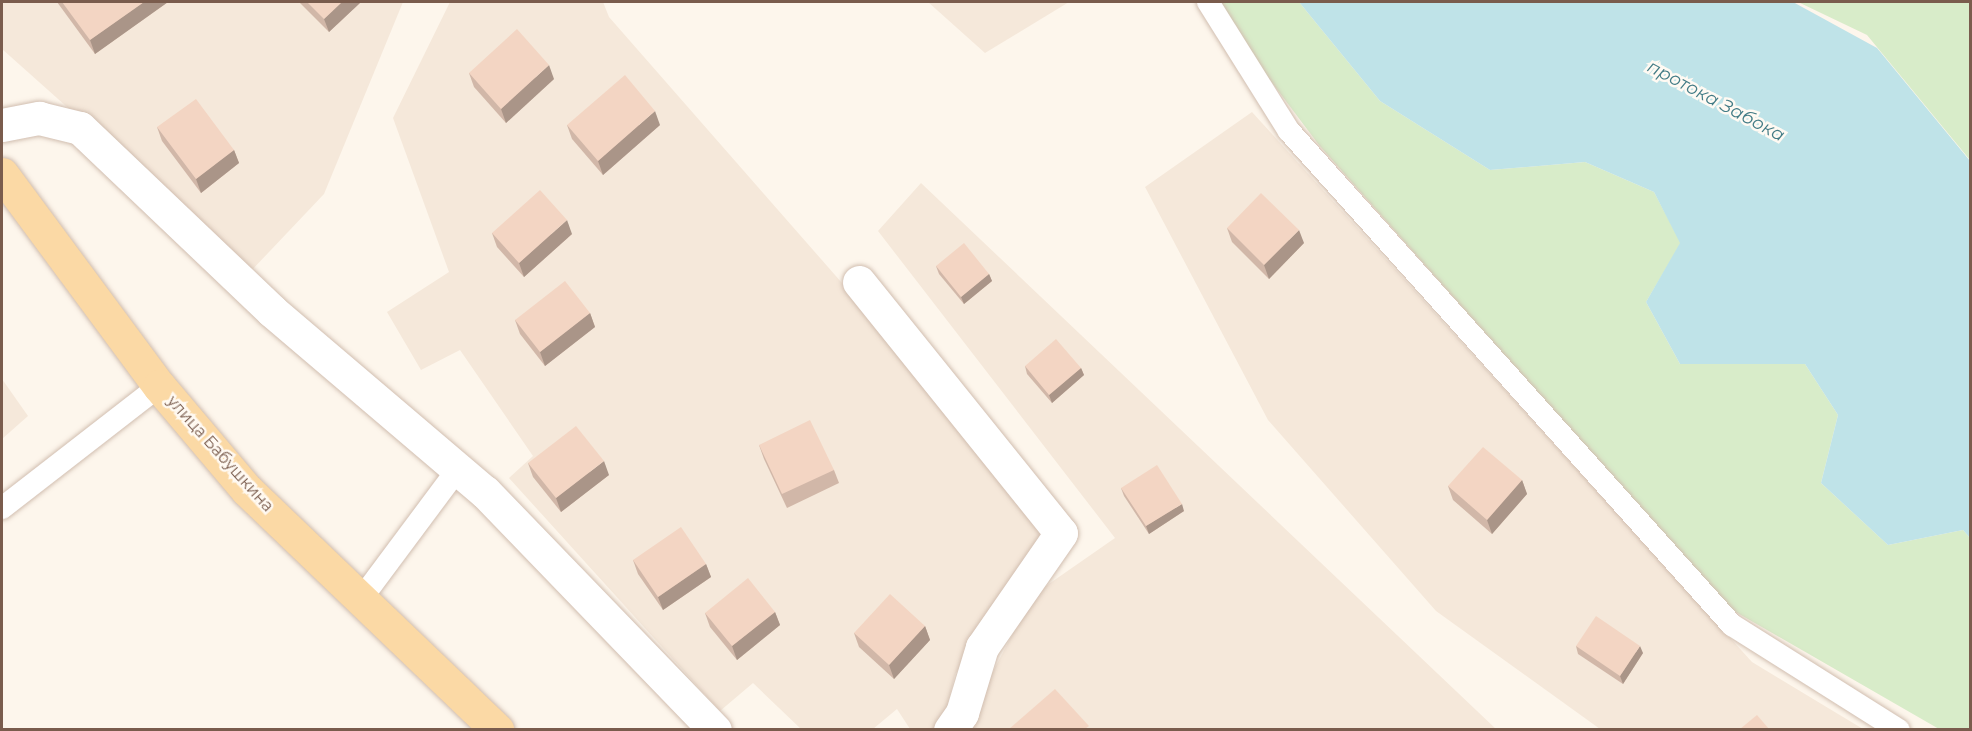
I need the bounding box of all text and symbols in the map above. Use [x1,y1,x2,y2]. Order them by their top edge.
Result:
water label: протока Забока [1644,56,1788,146]
street label: улица Бабушкина [163,392,277,516]

